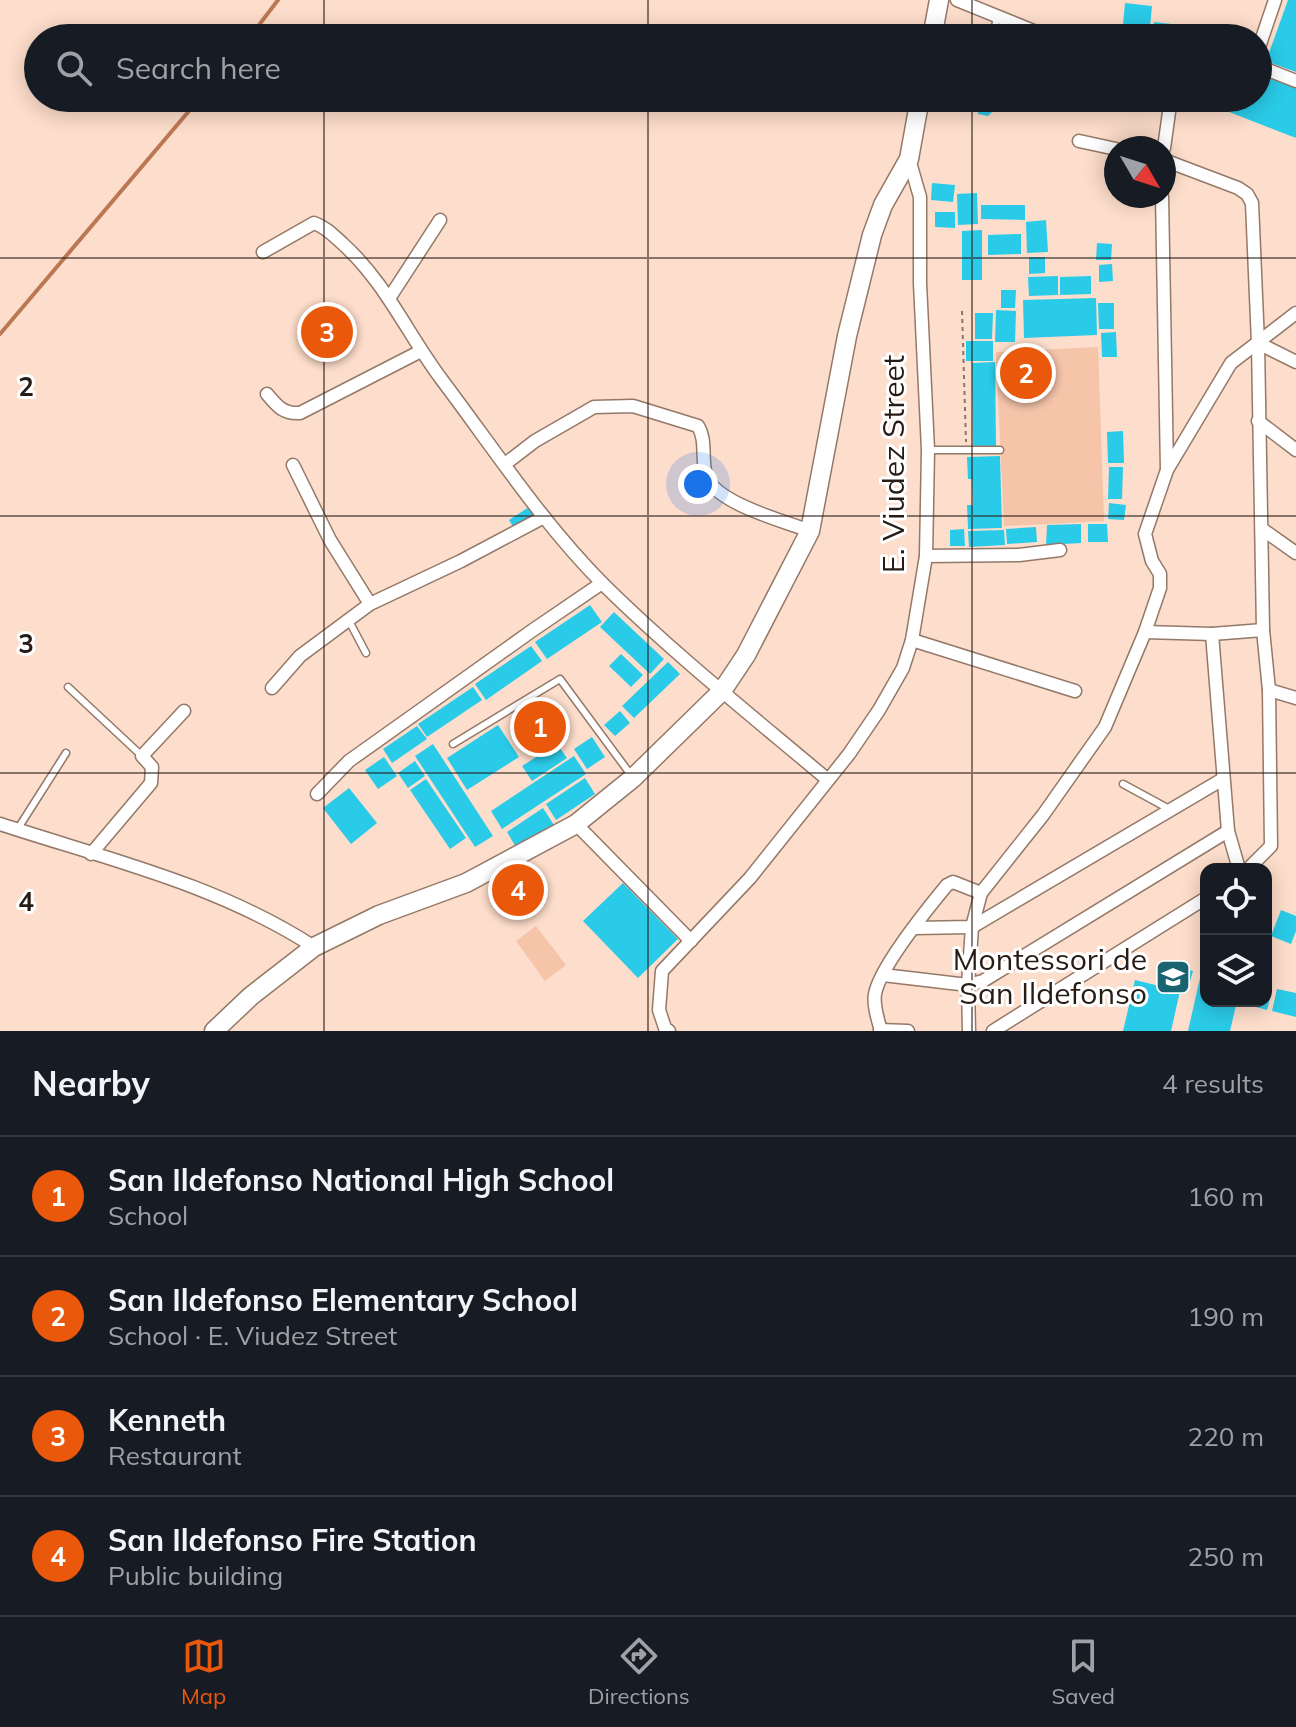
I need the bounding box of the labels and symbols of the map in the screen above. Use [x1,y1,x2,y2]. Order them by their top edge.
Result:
north arrow [1104,136,1176,208]
pin: 3 [301,302,353,362]
pin: 2 [1000,343,1052,403]
street label: E. Viudez Street [874,355,912,573]
text: 2 [18,370,34,403]
your location [678,464,718,504]
text: 3 [18,627,34,660]
pin: 1 [514,697,566,757]
pin: 4 [492,860,544,920]
text: 4 [18,885,34,918]
place label: Montessori de San Ildefonso [953,940,1147,1012]
school or university icon: Montessori de San Ildefonso [1154,958,1192,996]

